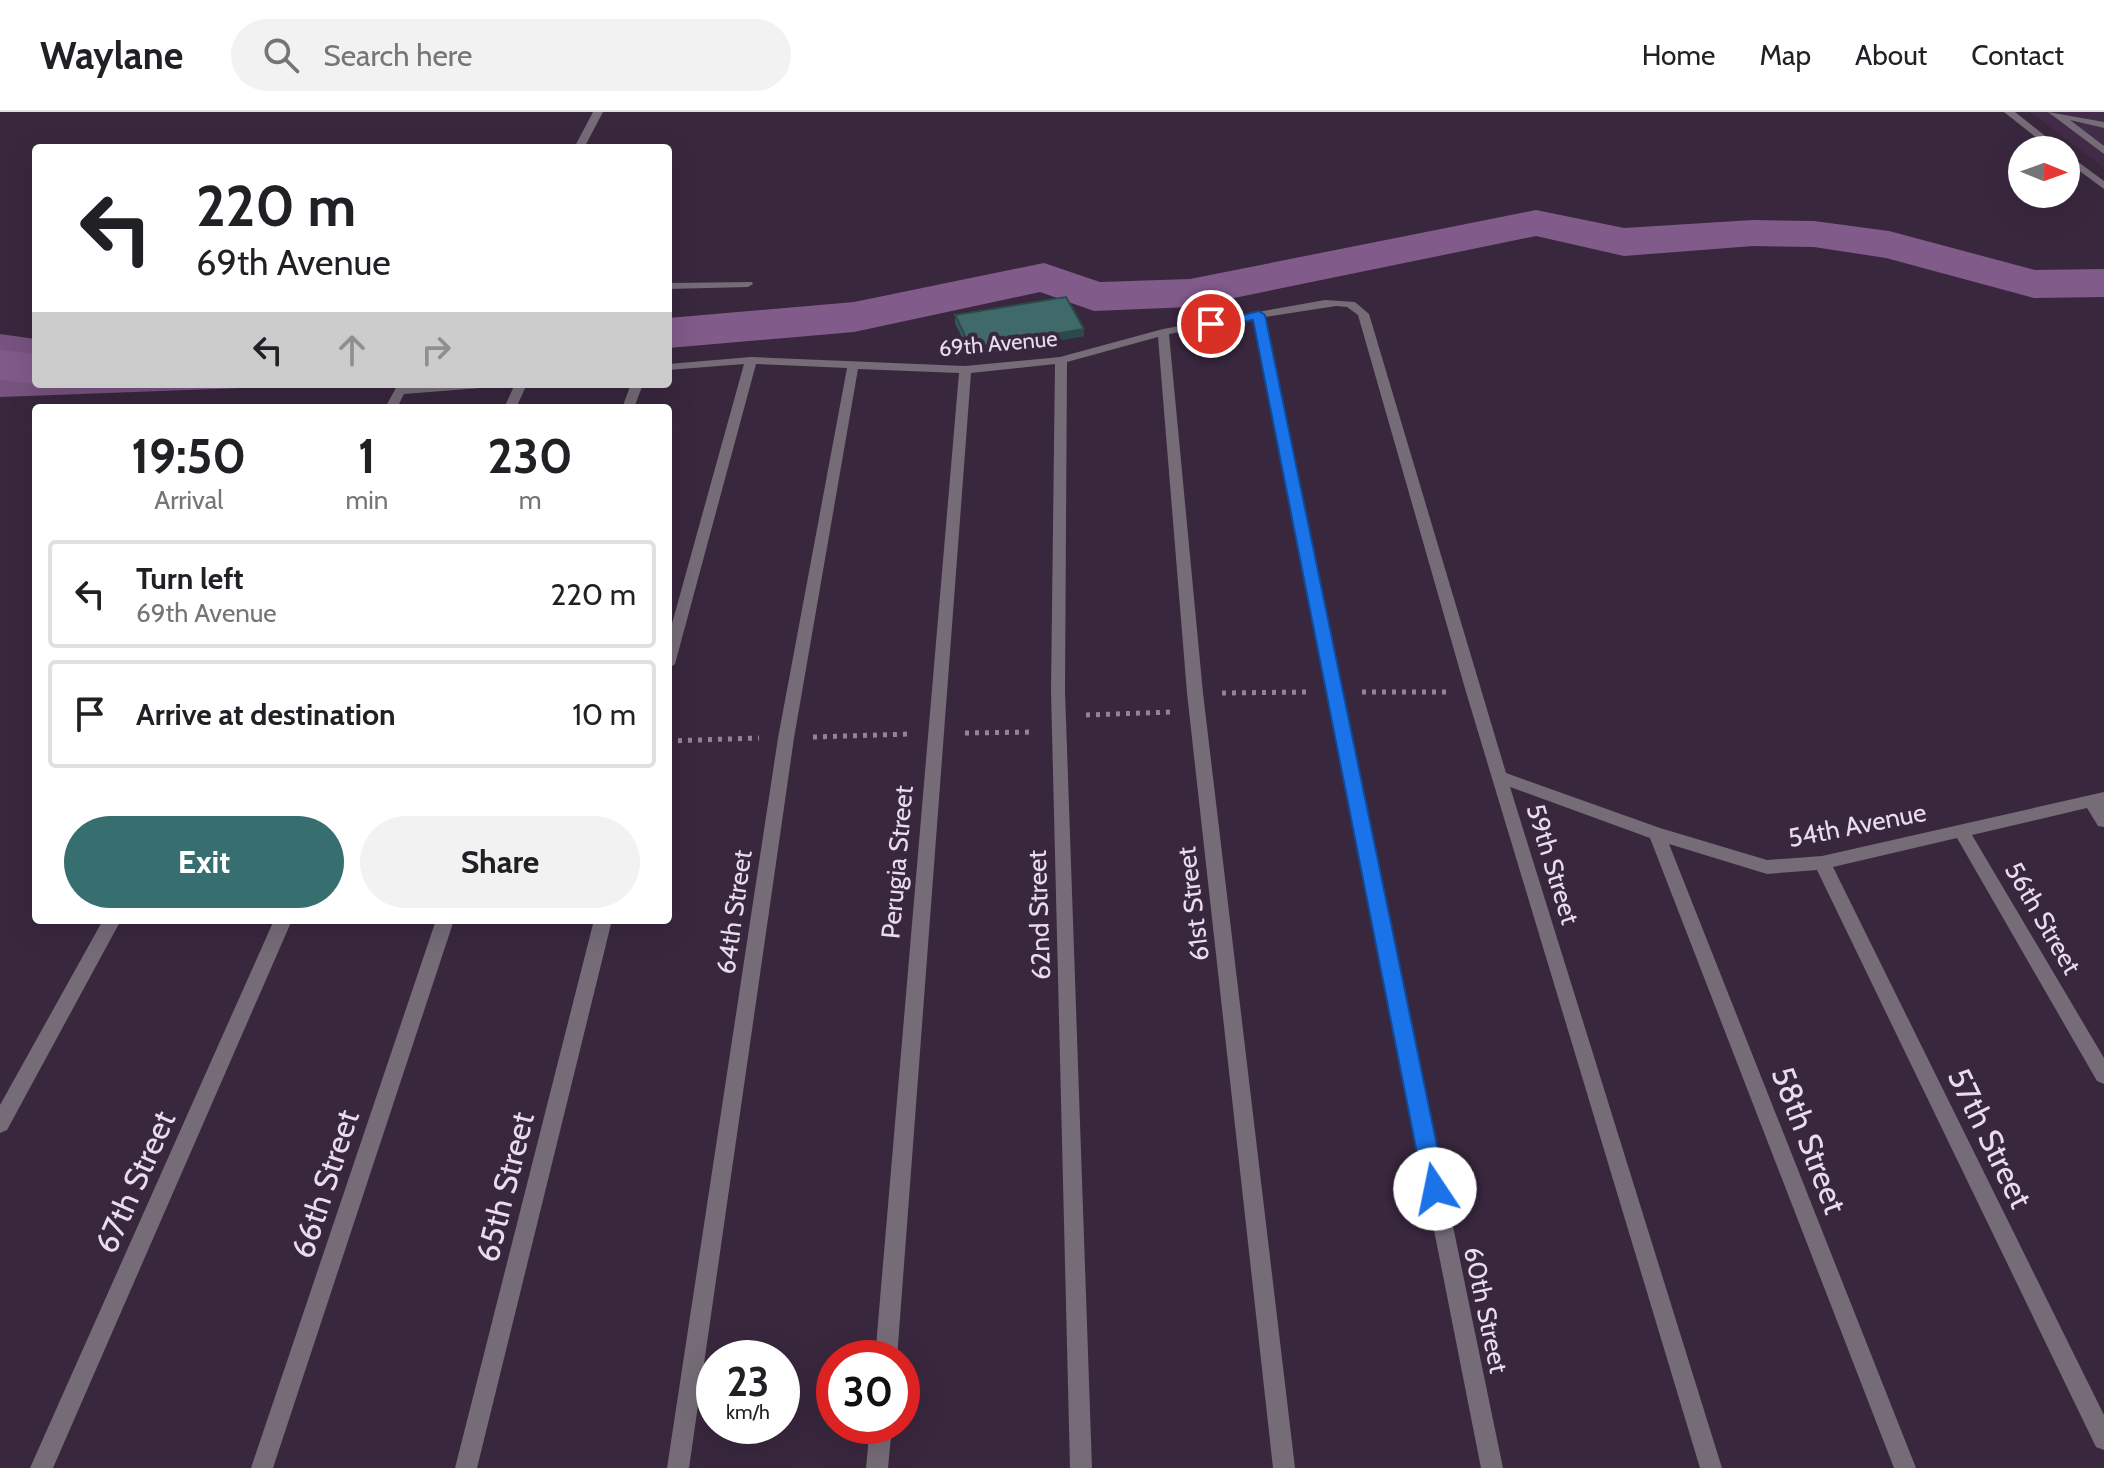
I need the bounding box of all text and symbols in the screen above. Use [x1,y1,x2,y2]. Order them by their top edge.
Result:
search box [231,19,791,91]
text: Waylane [40,32,183,79]
icon: search [259,33,303,77]
text: Search here [323,37,472,74]
text: Home [1642,38,1715,72]
text: Map [1759,38,1811,72]
text: About [1855,38,1927,72]
text: Contact [1971,38,2064,72]
north arrow [2008,136,2080,208]
map controls [2008,136,2080,208]
text: 220 m [196,172,356,240]
icon: left [64,176,168,280]
text: 69th Avenue [196,240,391,284]
pin [1177,290,1245,358]
icon: arrive [1189,302,1233,346]
street label: 69th Avenue [938,325,1059,362]
icon: left [246,328,290,372]
icon: ahead [330,328,374,372]
icon: right [414,328,458,372]
text: 19:50 [131,427,246,485]
text: 1 [358,427,376,485]
text: 230 [488,427,573,485]
text: Arrival [154,484,223,516]
text: min [345,484,388,516]
text: m [519,484,542,516]
text: Turn left [136,560,244,597]
icon: left [68,572,112,616]
text: 220 m [551,576,636,613]
text: 69th Avenue [136,597,277,629]
icon: arrive [68,692,112,736]
text: Arrive at destination [136,696,396,733]
text: 10 m [572,696,636,733]
street label: Perugia Street [874,784,920,940]
street label: 54th Avenue [1785,796,1929,854]
street label: 59th Street [1520,800,1587,928]
button: Exit [64,816,344,908]
button: Share [360,816,640,908]
street label: 61st Street [1170,845,1216,963]
street label: 64th Street [709,847,759,976]
street label: 62nd Street [1021,849,1057,981]
street label: 56th Street [1998,856,2088,980]
street label: 58th Street [1764,1061,1855,1219]
street label: 57th Street [1940,1061,2041,1214]
street label: 67th Street [86,1104,183,1259]
street label: 66th Street [282,1104,367,1263]
street label: 65th Street [467,1108,542,1266]
position arrow [1393,1147,1477,1231]
street label: 60th Street [1457,1244,1515,1376]
speed limit sign: 30 [816,1340,920,1444]
text: 23 [727,1357,769,1406]
text: km/h [726,1400,770,1424]

